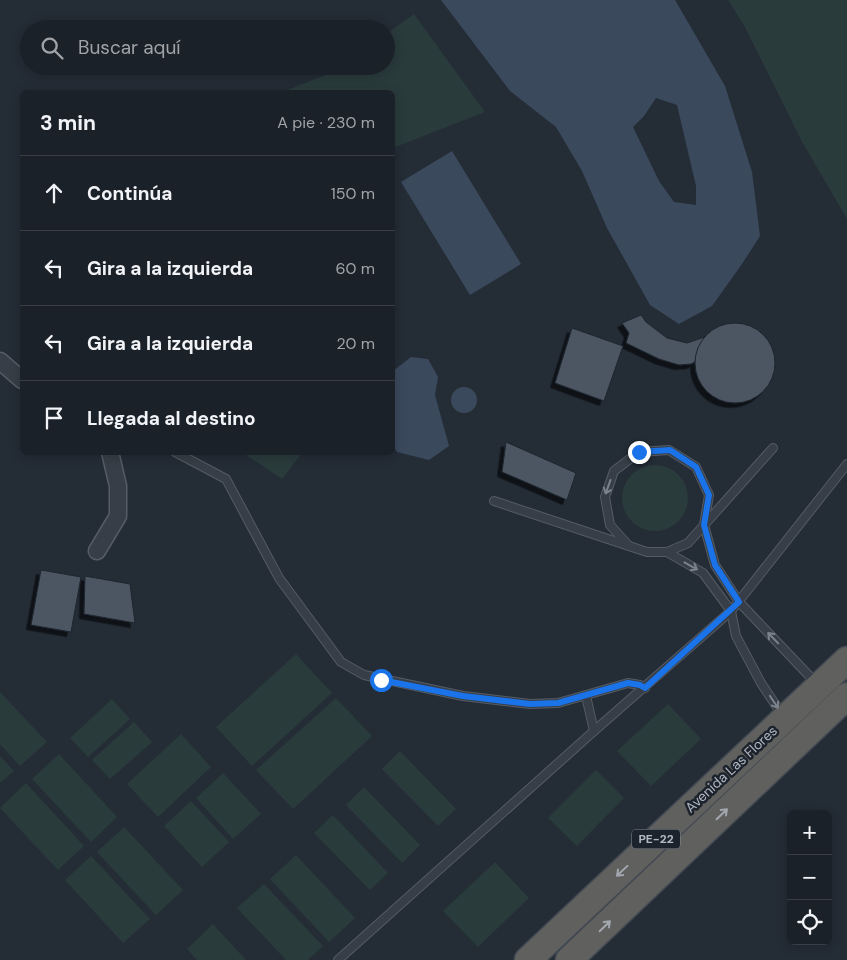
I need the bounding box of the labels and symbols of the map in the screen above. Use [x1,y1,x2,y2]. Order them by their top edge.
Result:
route end [628,441,651,464]
one-way arrow [603,479,612,494]
one-way arrow [683,562,698,571]
one-way arrow [767,632,779,644]
route start [370,669,393,692]
one-way arrow [769,694,779,708]
street label: Avenida Las Flores [681,722,781,816]
one-way arrow [716,809,728,821]
road number: PE-22 [632,830,680,849]
one-way arrow [616,865,628,877]
one-way arrow [598,920,611,932]

